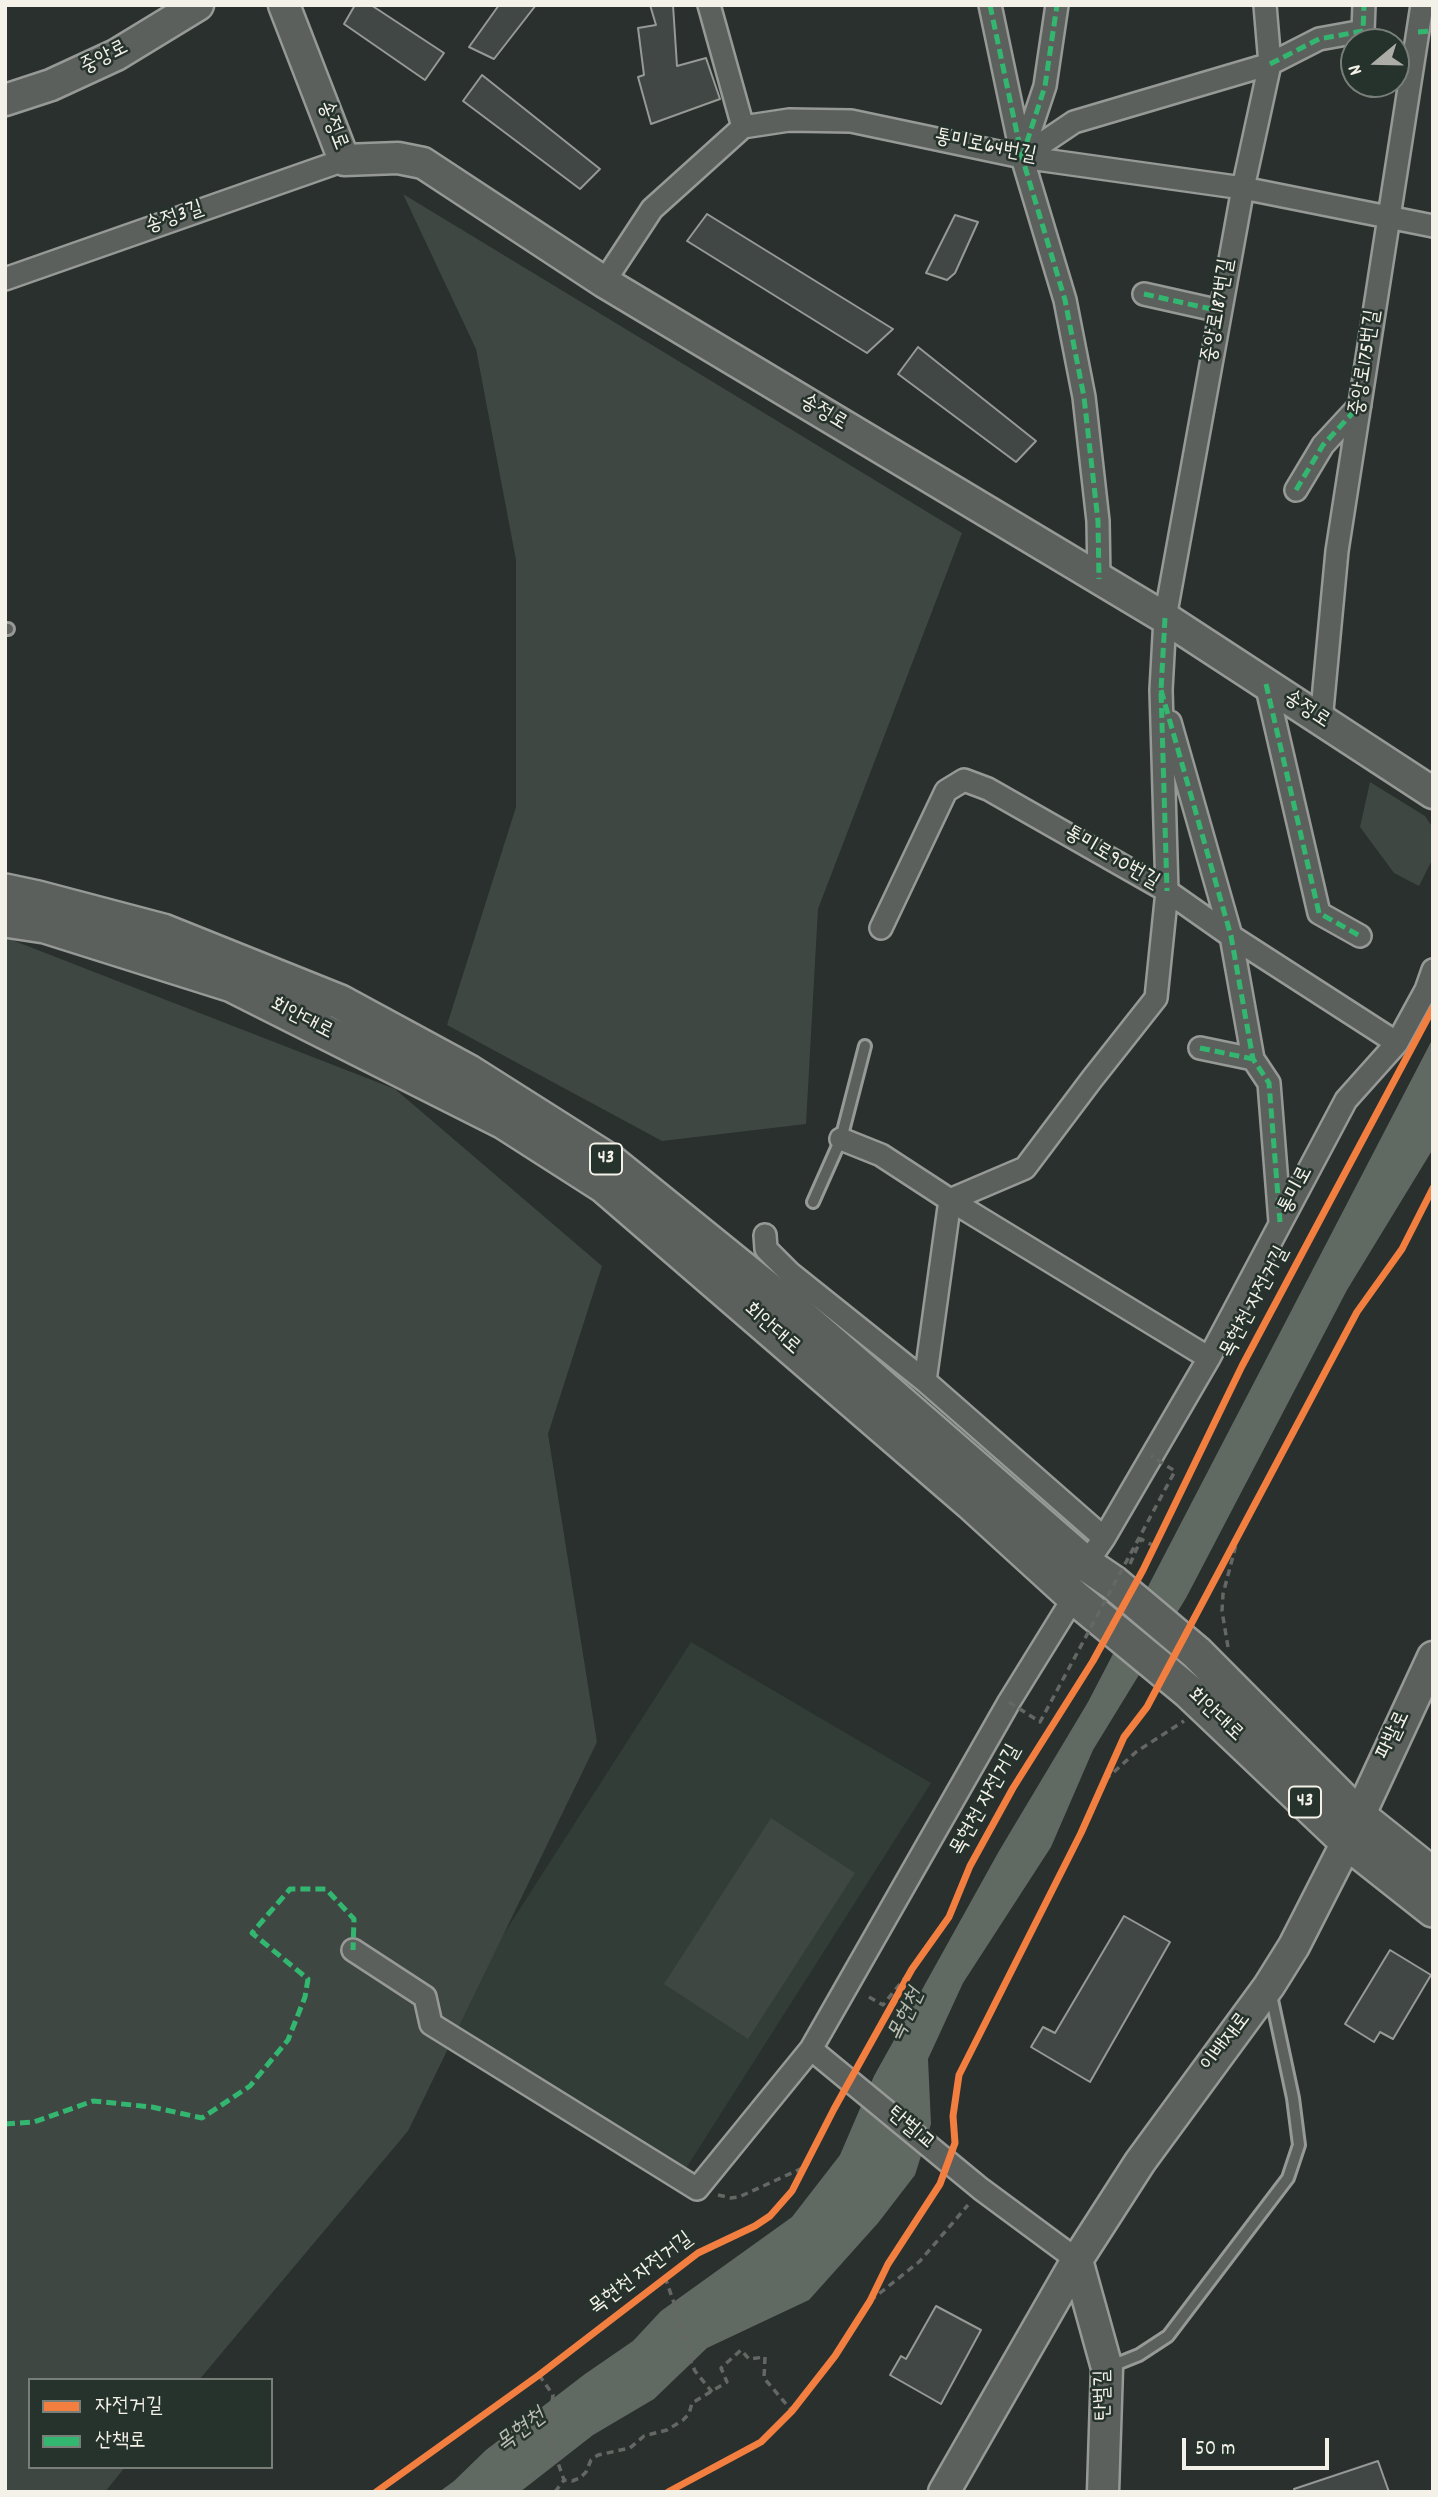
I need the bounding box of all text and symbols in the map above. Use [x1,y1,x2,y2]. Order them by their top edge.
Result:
north arrow [1340,28,1410,98]
street label: 중앙로 [77,36,133,82]
text: N [1342,61,1371,78]
street label: 송정로 [310,98,352,154]
street label: 통미로64번길 [932,126,1038,170]
street label: 송정3길 [143,197,207,241]
street label: 중앙로187번길 [1198,257,1242,365]
street label: 중앙로175번길 [1346,308,1388,418]
street label: 송정로 [795,390,851,438]
street label: 송정로 [1278,687,1334,735]
street label: 통미로90번길 [1059,822,1163,896]
street label: 회안대로 [265,993,337,1047]
road number: 43 [590,1144,622,1175]
street label: 통미로 [1274,1163,1320,1219]
street label: 목현천 자전거길 [1216,1243,1296,1363]
street label: 회안대로 [737,1298,805,1362]
street label: 회안대로 [1181,1684,1247,1748]
street label: 파발로 [1373,1708,1417,1764]
street label: 목현천 자전거길 [946,1741,1028,1861]
road number: 43 [1289,1786,1321,1818]
water label: 목현천 [884,1985,932,2047]
street label: 이배재로 [1197,2008,1257,2078]
street label: 탄벌1교 [881,2103,939,2157]
street label: 목현천 자전거길 [585,2228,699,2322]
street label: 탄벌길 [1092,2369,1118,2421]
legend [28,2378,273,2469]
text: 자전거길 [95,2392,163,2422]
water label: 목현천 [492,2404,552,2460]
scale bar [1186,2424,1333,2468]
text: 산책로 [95,2427,146,2457]
text: 50 m [1195,2435,1235,2465]

